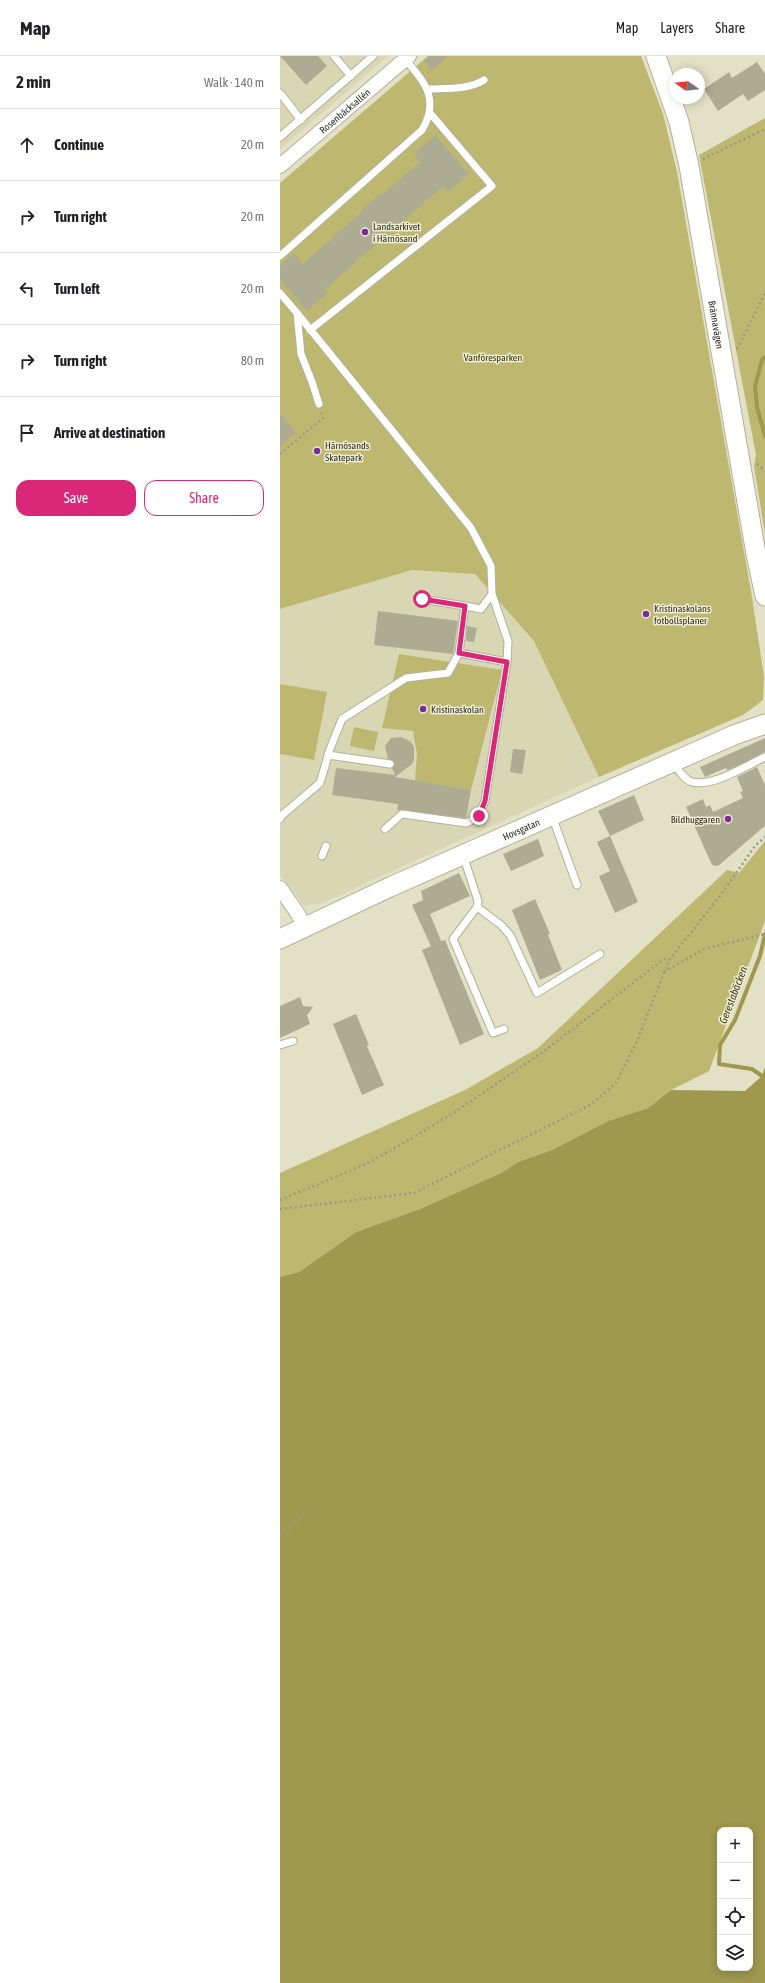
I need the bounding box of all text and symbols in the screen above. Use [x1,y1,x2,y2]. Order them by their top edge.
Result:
text: Map [20,17,51,39]
text: Map [616,20,638,36]
text: Layers [660,20,693,36]
text: Share [715,20,745,36]
north arrow [669,68,705,104]
text: 2 min [16,72,51,92]
text: Walk · 140 m [204,75,264,90]
street label: Rosenbäcksallén [317,87,373,136]
icon: ahead [16,134,38,156]
text: Continue [54,136,104,153]
text: 20 m [241,137,264,152]
icon: right [16,206,38,228]
text: Turn right [54,208,107,225]
text: 20 m [241,209,264,224]
place label: Landsarkivet i Härnösand [373,221,420,244]
marker: Landsarkivet i Härnösand [360,227,370,237]
icon: left [16,278,38,300]
text: Turn left [54,280,100,297]
text: 20 m [241,281,264,296]
street label: Brännavägen [706,300,725,350]
icon: right [16,350,38,372]
text: Turn right [54,352,107,369]
park label: Vanföresparken [464,352,522,363]
text: 80 m [241,353,264,368]
icon: arrive [16,422,38,444]
text: Arrive at destination [54,424,165,441]
place label: Härnösands Skatepark [325,440,370,463]
marker: Härnösands Skatepark [312,446,322,456]
button: Save [16,480,136,516]
button: Share [144,480,264,516]
route start [413,590,431,608]
place label: Kristinaskolans fotbollsplaner [654,603,711,626]
marker: Kristinaskolans fotbollsplaner [641,609,651,619]
marker: Kristinaskolan [418,704,428,714]
place label: Kristinaskolan [431,704,484,715]
route end [470,807,488,825]
place label: Bildhuggaren [671,814,720,825]
marker: Bildhuggaren [723,814,733,824]
street label: Hovsgatan [501,817,542,842]
water label: Gerestabäcken [717,964,750,1025]
map controls [717,1827,753,1971]
button: + [717,1827,753,1863]
button: − [717,1863,753,1899]
button: locate [717,1899,753,1935]
button: layers [717,1935,753,1971]

